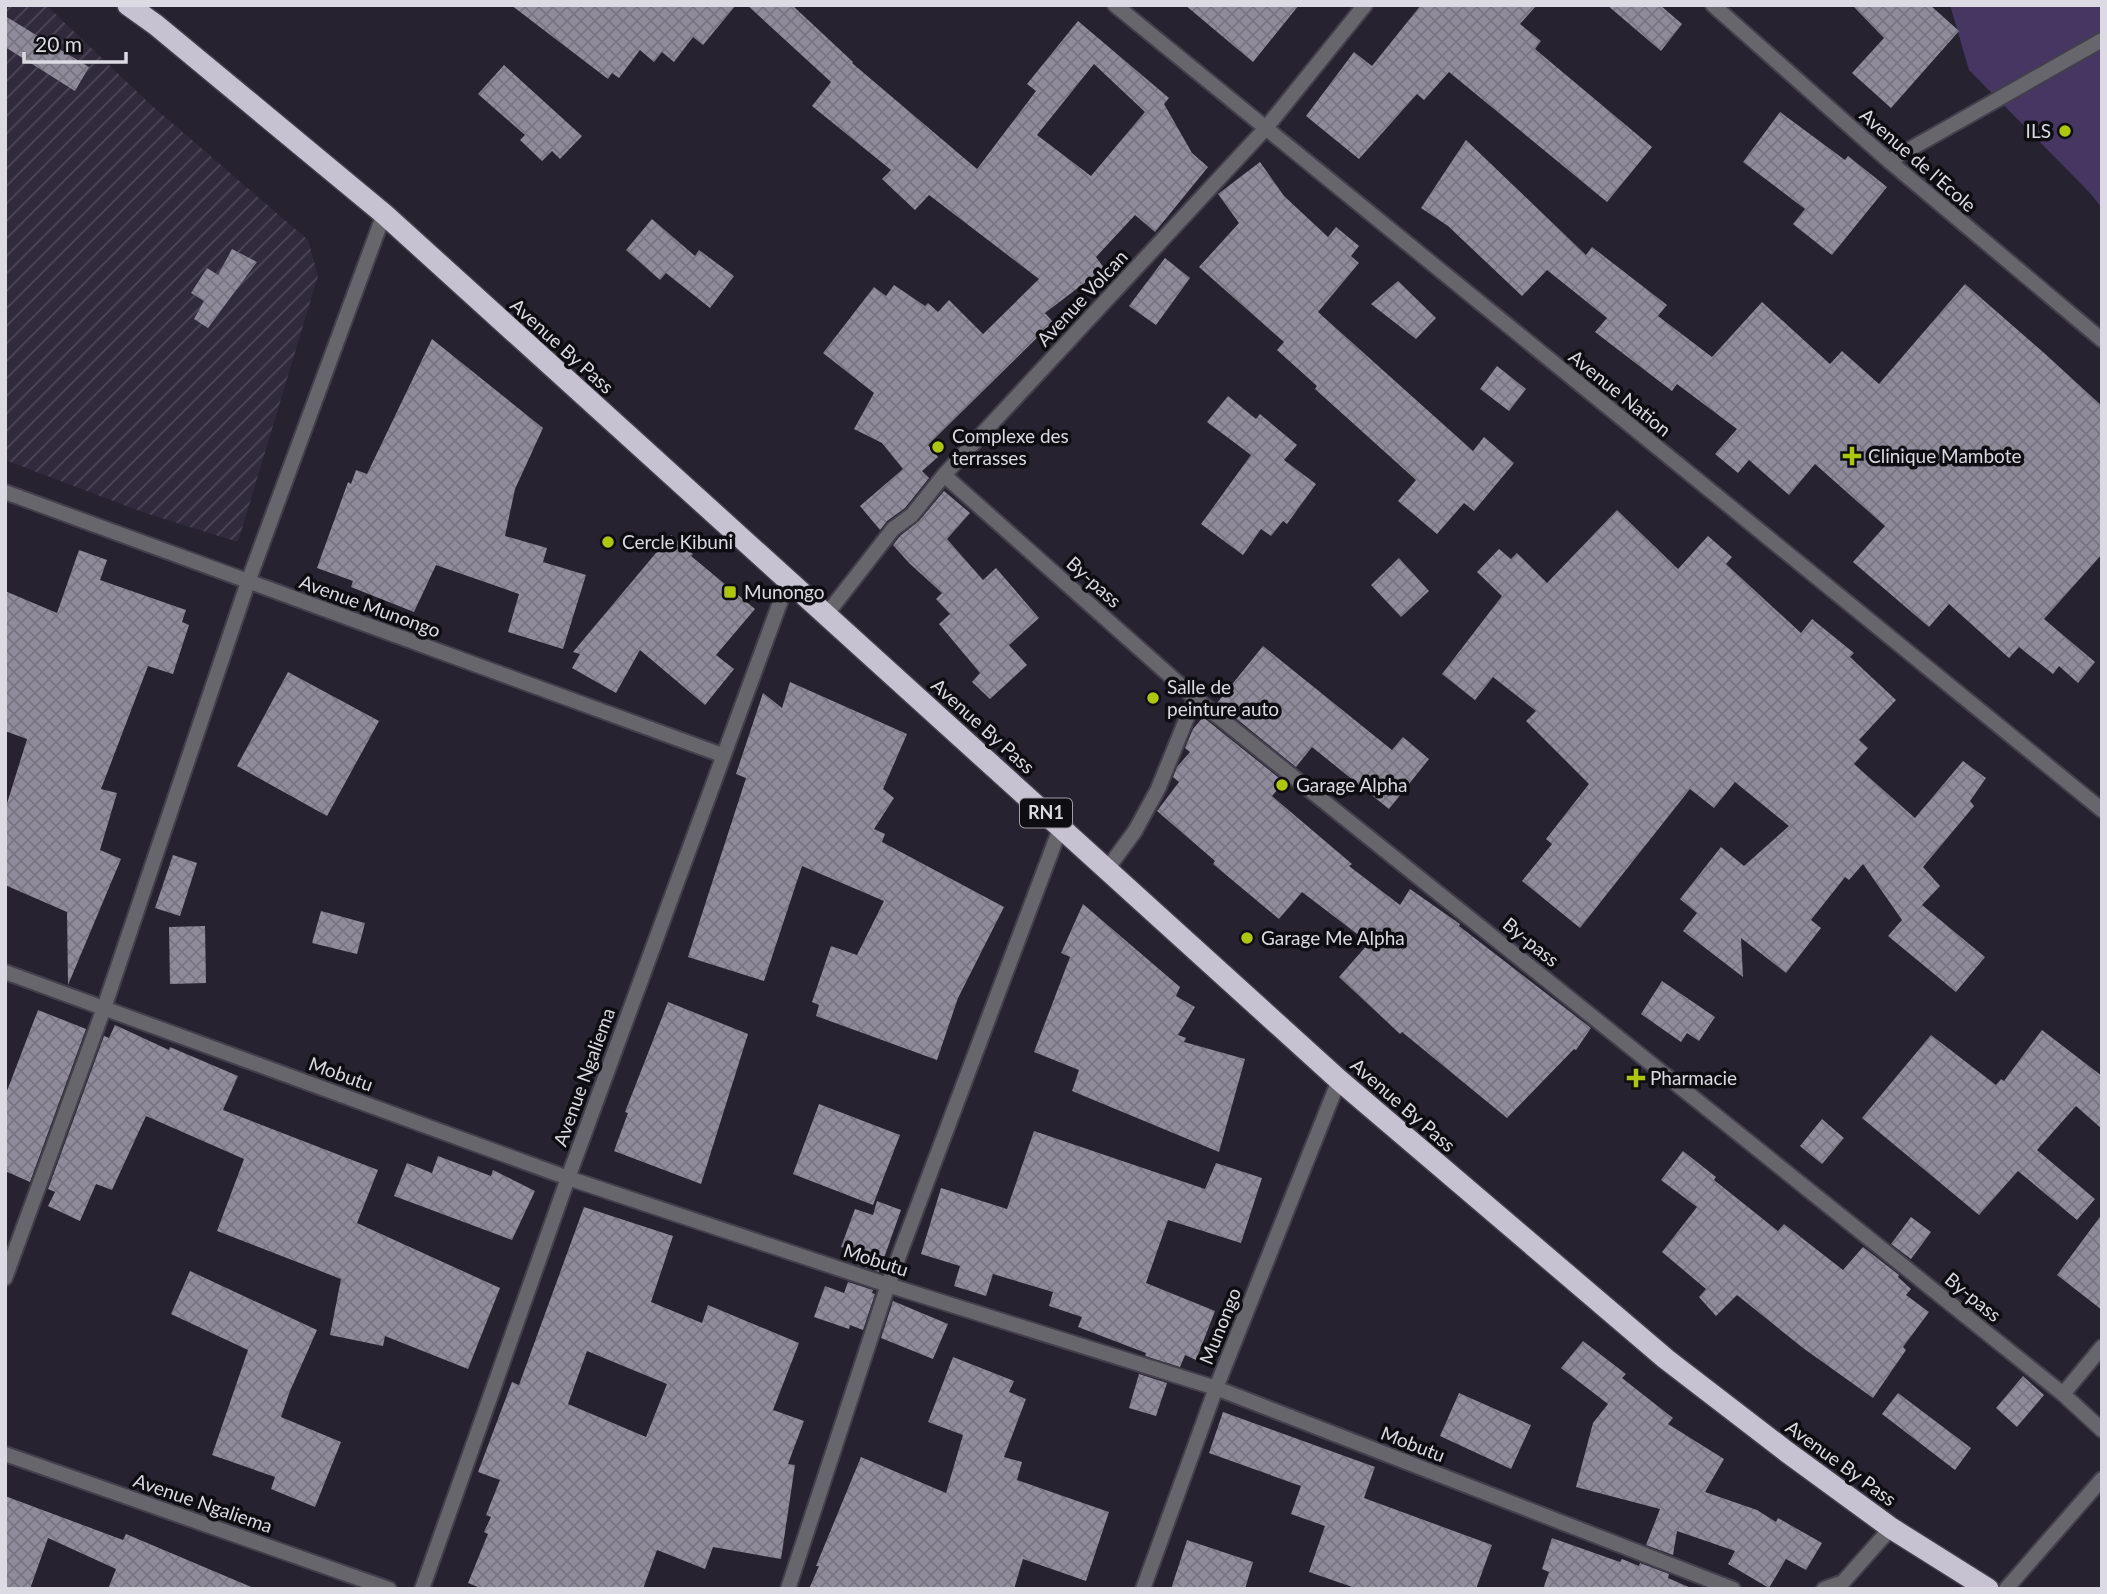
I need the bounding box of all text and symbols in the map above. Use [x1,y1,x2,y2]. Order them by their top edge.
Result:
scale bar [24,21,126,65]
text: 20 m [35,31,82,56]
street label: Avenue de l'Ecole [1856,103,1981,216]
place label: ILS [2026,119,2051,142]
marker: ILS [2057,123,2073,139]
street label: Avenue Volcan [1031,245,1132,350]
street label: Avenue By Pass [506,293,619,398]
street label: Avenue Nation [1565,345,1676,441]
place label: Complexe des terrasses [952,424,1069,469]
marker: Complexe des terrasses [930,439,946,455]
place label: Clinique Mambote [1868,444,2022,467]
marker: Clinique Mambote [1842,446,1862,466]
place label: Cercle Kibuni [622,530,733,553]
marker: Cercle Kibuni [600,534,616,550]
street label: By-pass [1062,551,1126,612]
street label: Avenue Munongo [297,569,444,642]
place label: Munongo [744,580,825,603]
marker: Munongo [722,584,738,600]
street label: Avenue By Pass [927,673,1040,778]
place label: Salle de peinture auto [1167,675,1279,720]
marker: Salle de peinture auto [1145,690,1161,706]
place label: Garage Alpha [1296,773,1407,796]
marker: Garage Alpha [1274,777,1290,793]
road number: RN1 [1020,798,1072,828]
street label: By-pass [1499,912,1564,971]
place label: Garage Me Alpha [1261,926,1405,949]
marker: Garage Me Alpha [1239,930,1255,946]
street label: Avenue Ngaliema [548,1005,619,1149]
street label: Mobutu [306,1051,376,1096]
street label: Avenue By Pass [1346,1053,1460,1156]
place label: Pharmacie [1650,1066,1737,1089]
marker: Pharmacie [1628,1070,1644,1086]
street label: Mobutu [841,1238,911,1281]
street label: By-pass [1941,1267,2006,1326]
street label: Munongo [1194,1284,1245,1367]
street label: Avenue By Pass [1782,1415,1901,1510]
street label: Mobutu [1378,1421,1448,1466]
street label: Avenue Ngaliema [131,1468,276,1537]

